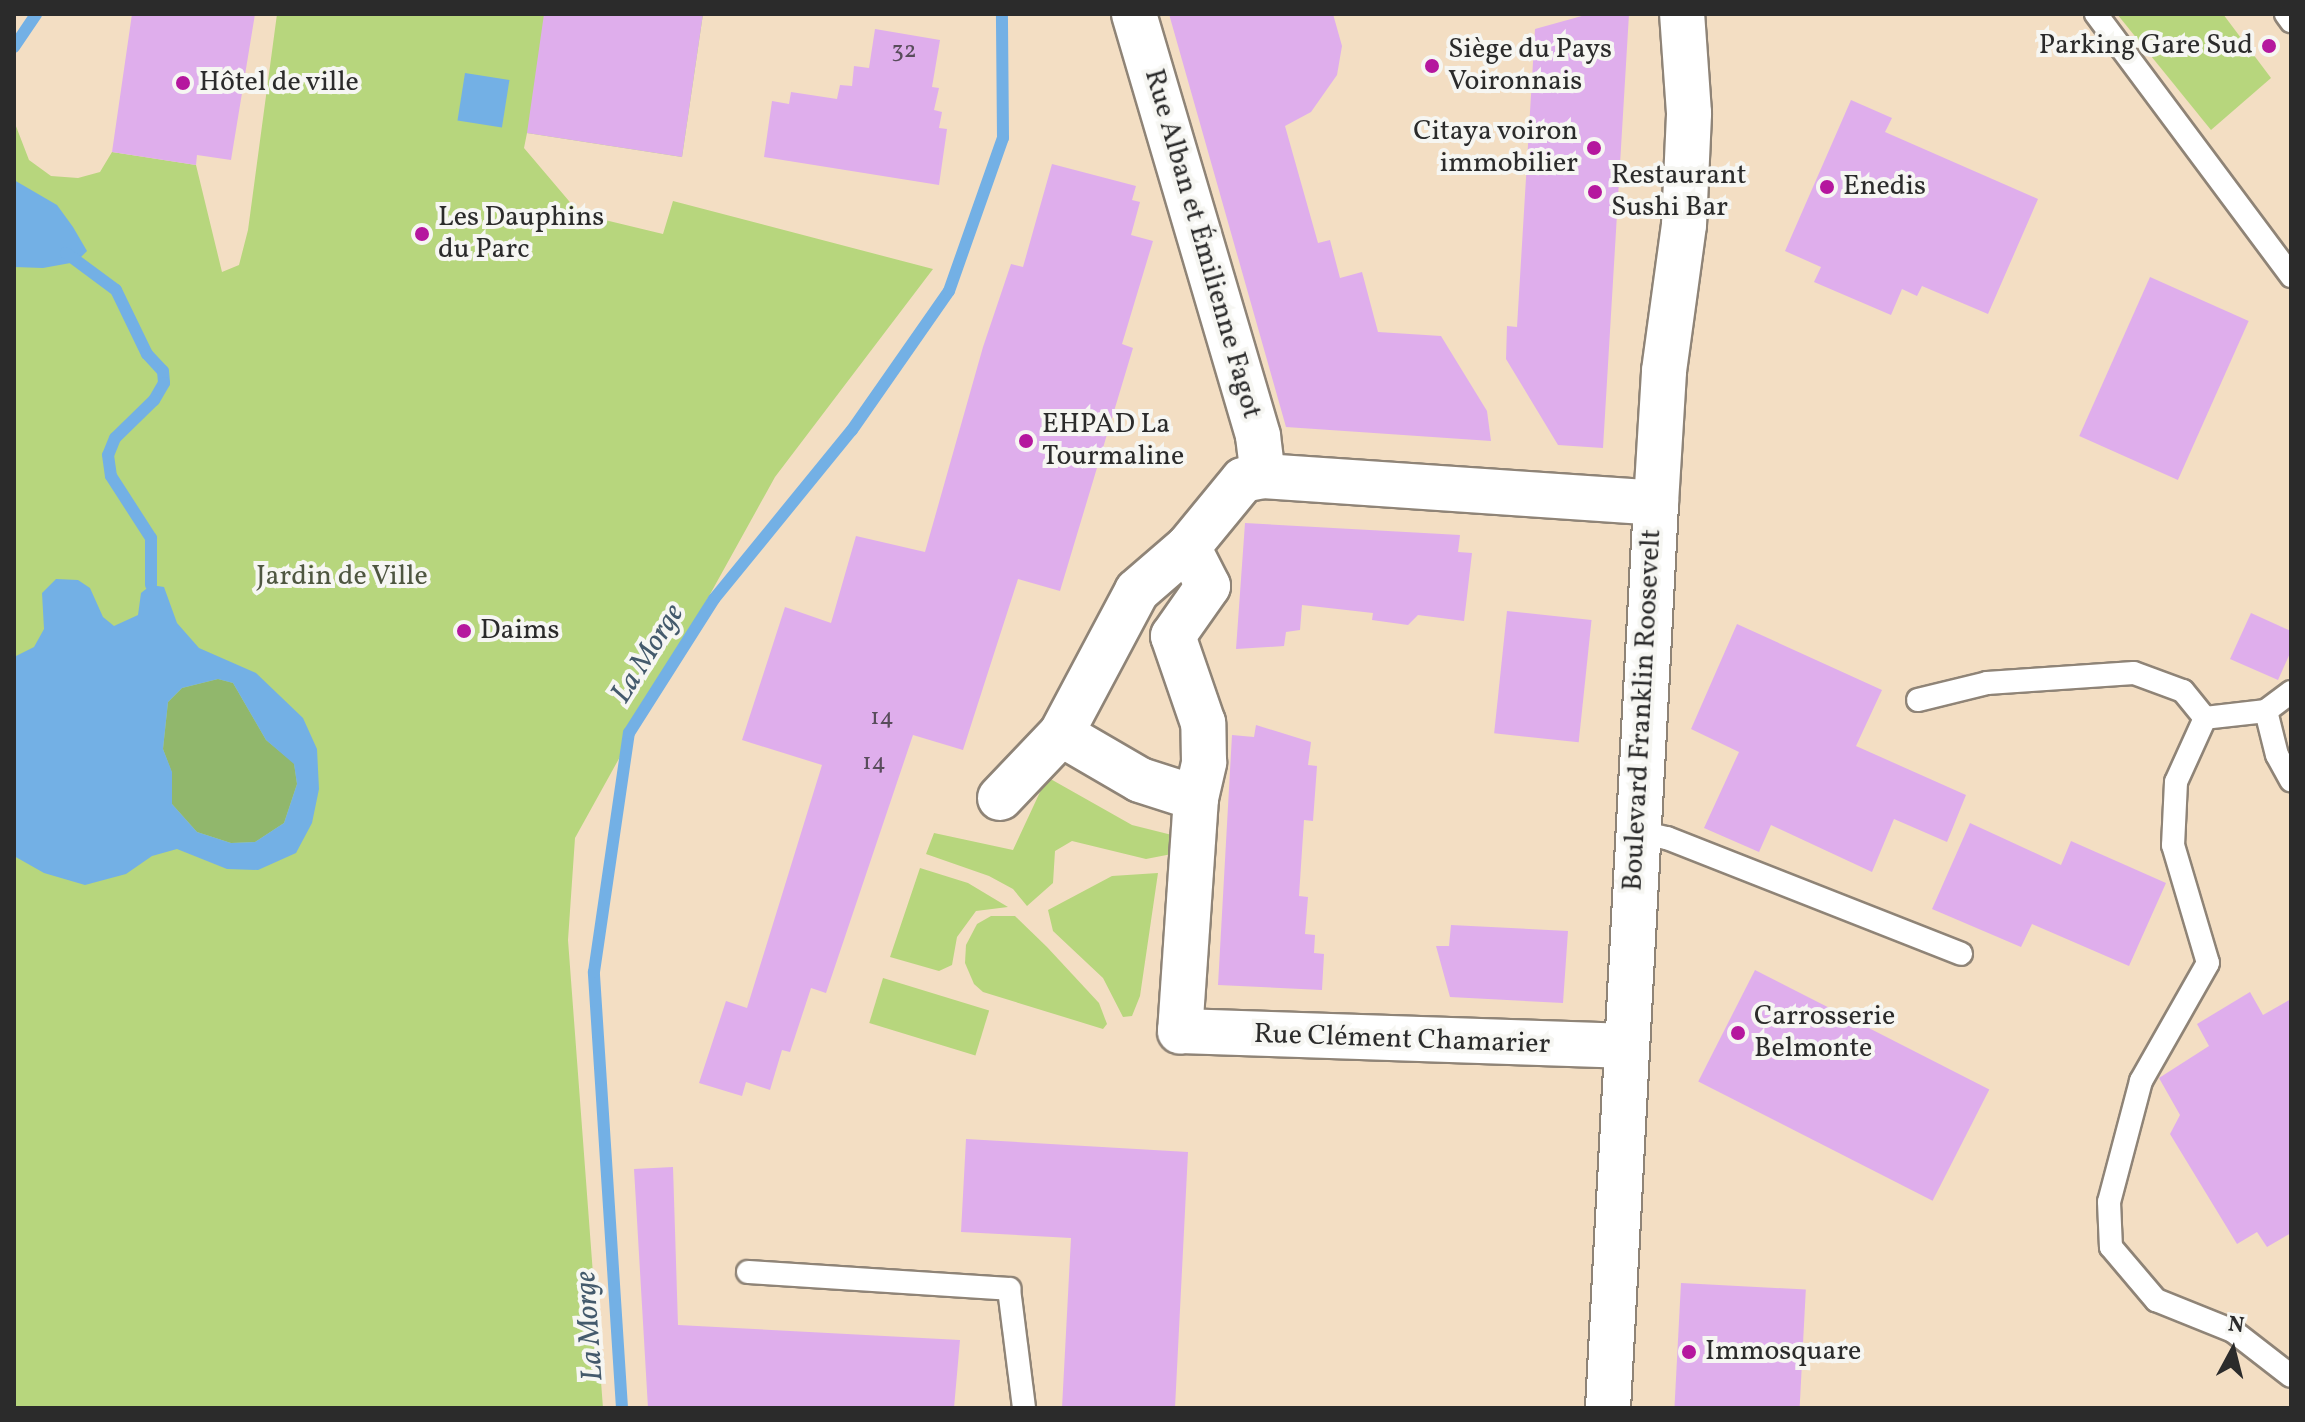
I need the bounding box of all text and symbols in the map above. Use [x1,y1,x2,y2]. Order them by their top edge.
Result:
place label: Parking Gare Sud [2039,29,2253,63]
place label: Siège du Pays Voironnais [1448,33,1612,99]
marker: Parking Gare Sud [2260,37,2278,55]
house number: 32 [891,38,917,66]
marker: Siège du Pays Voironnais [1423,57,1441,75]
street label: Rue Alban et Émilienne Fagot [1136,65,1268,423]
place label: Hôtel de ville [199,66,360,100]
marker: Hôtel de ville [174,74,192,92]
place label: Citaya voiron immobilier [1412,115,1578,181]
marker: Citaya voiron immobilier [1585,139,1603,157]
place label: Restaurant Sushi Bar [1611,159,1747,225]
place label: Enedis [1843,170,1926,204]
marker: Enedis [1818,178,1836,196]
marker: Restaurant Sushi Bar [1586,183,1604,201]
place label: Les Dauphins du Parc [438,201,604,267]
marker: Les Dauphins du Parc [413,225,431,243]
place label: EHPAD La Tourmaline [1042,408,1184,474]
marker: EHPAD La Tourmaline [1017,432,1035,450]
street label: Boulevard Franklin Roosevelt [1617,528,1669,892]
park label: Jardin de Ville [256,560,428,594]
water label: La Morge [604,598,692,710]
place label: Daims [480,614,560,648]
marker: Daims [455,622,473,640]
house number: 14 [870,705,894,733]
house number: 14 [862,750,886,778]
place label: Carrosserie Belmonte [1754,1000,1895,1066]
street label: Rue Clément Chamarier [1253,1018,1551,1062]
marker: Carrosserie Belmonte [1729,1024,1747,1042]
water label: La Morge [568,1270,612,1382]
text: N [2226,1309,2246,1342]
north arrow [2193,1310,2273,1390]
place label: Immosquare [1705,1335,1861,1369]
marker: Immosquare [1680,1343,1698,1361]

